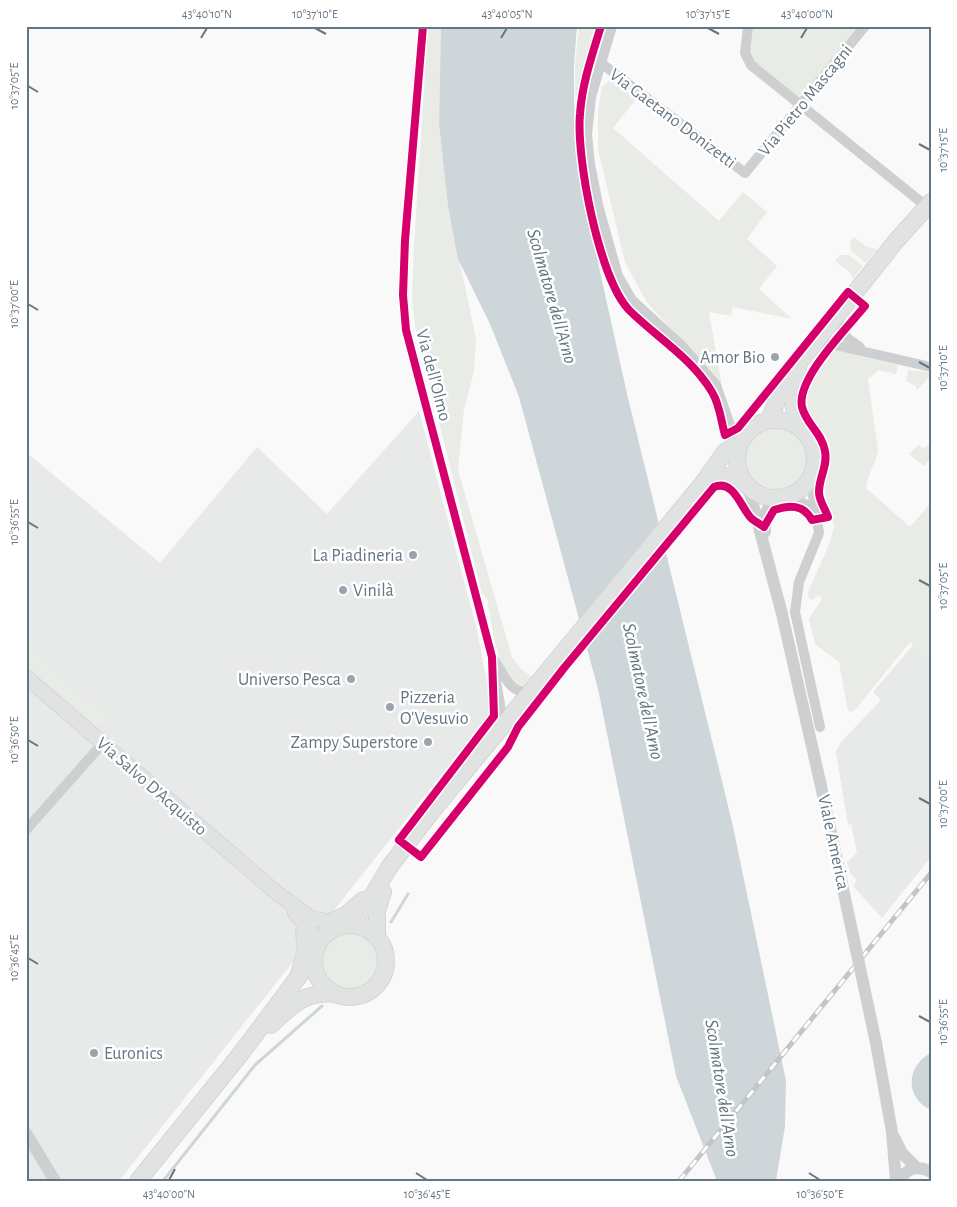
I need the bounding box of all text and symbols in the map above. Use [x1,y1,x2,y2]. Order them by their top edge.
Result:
text: 43°40'10"N [182,8,232,20]
text: 10°37'10"E [292,8,338,20]
text: 43°40'05"N [481,8,533,20]
text: 10°37'15"E [686,8,730,20]
text: 43°40'00"N [781,8,833,20]
street label: Via Pietro Mascagni [755,41,856,160]
text: 10°37'05"E [8,63,20,109]
street label: Via Gaetano Donizetti [606,66,739,172]
text: 10°37'15"E [937,128,949,172]
water label: Scolmatore dell'Arno [523,227,580,366]
text: 10°37'00"E [8,280,20,328]
street label: Via dell'Olmo [412,327,454,423]
text: 10°37'10"E [937,345,949,391]
place label: Amor Bio [700,349,765,367]
marker: Amor Bio [769,351,781,363]
text: 10°36'55"E [8,499,20,545]
place label: La Piadineria [312,547,403,565]
marker: La Piadineria [407,549,419,561]
text: 10°37'05"E [937,563,949,609]
place label: Vinilà [353,582,394,600]
marker: Vinilà [337,584,349,596]
water label: Scolmatore dell'Arno [619,621,666,762]
place label: Universo Pesca [238,671,341,689]
marker: Universo Pesca [345,673,357,685]
place label: Pizzeria O'Vesuvio [400,689,469,728]
marker: Pizzeria O'Vesuvio [384,701,396,713]
text: 10°36'50"E [8,716,20,764]
street label: Via Salvo D'Acquisto [93,734,210,840]
place label: Zampy Superstore [291,734,418,752]
marker: Zampy Superstore [422,736,434,748]
text: 10°37'00"E [937,780,949,828]
street label: Viale America [814,793,852,891]
text: 10°36'45"E [8,935,20,981]
text: 10°36'55"E [937,999,949,1045]
water label: Scolmatore dell'Arno [701,1018,742,1159]
place label: Euronics [104,1045,163,1063]
marker: Euronics [88,1047,100,1059]
text: 43°40'00"N [143,1188,195,1200]
text: 10°36'45"E [404,1188,450,1200]
text: 10°36'50"E [796,1188,844,1200]

